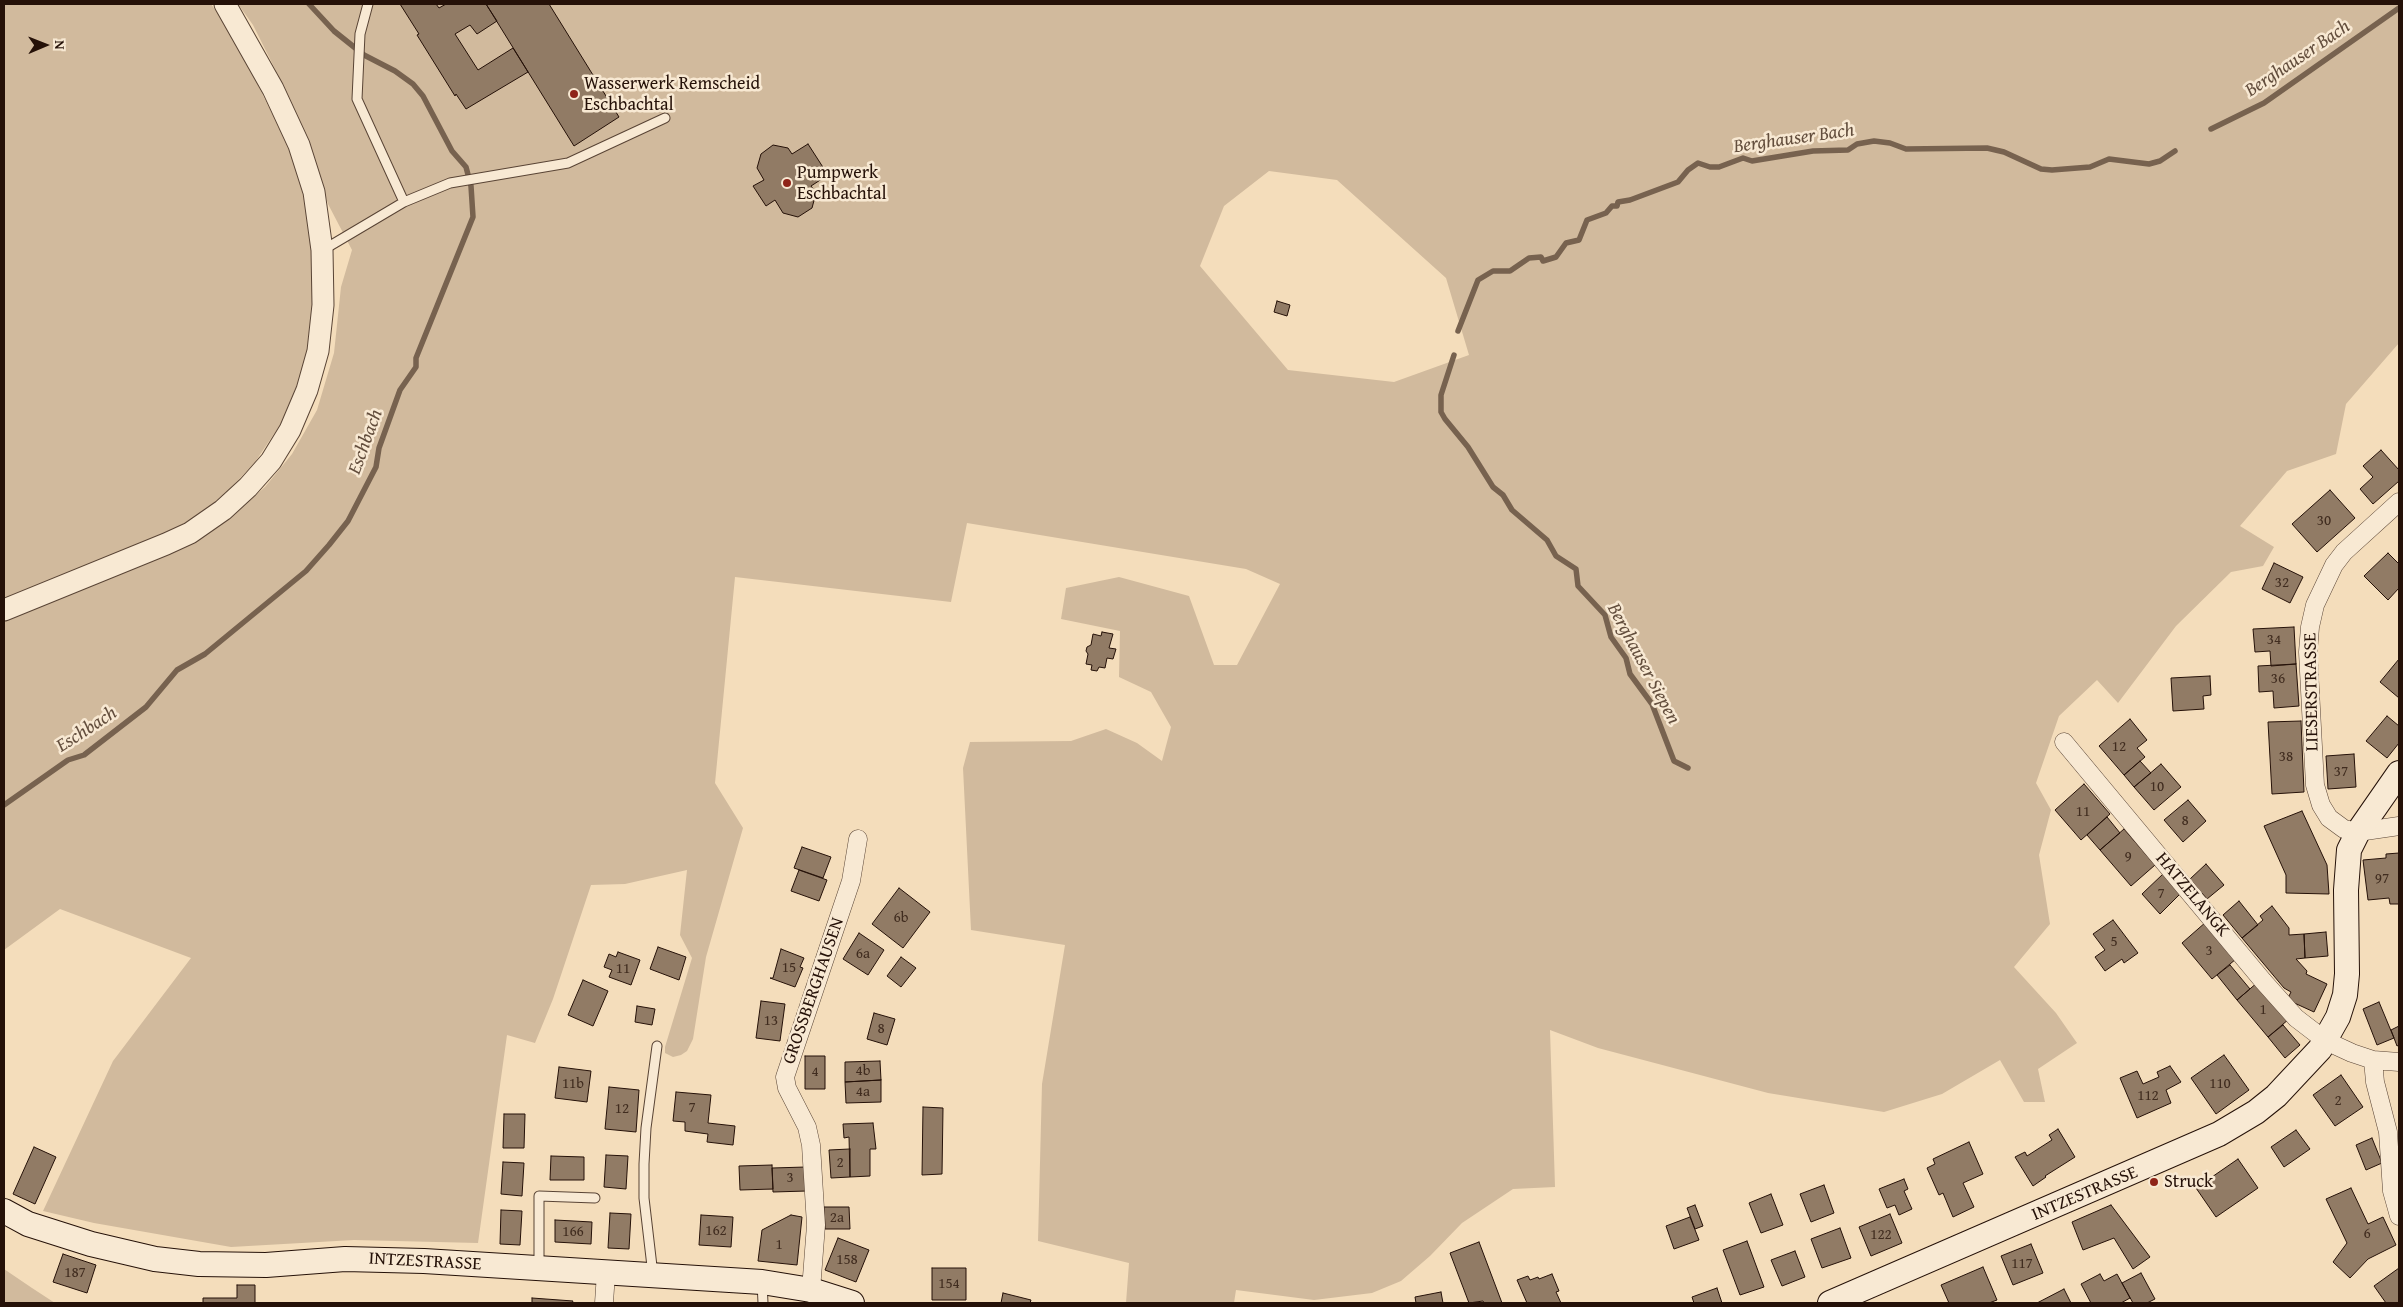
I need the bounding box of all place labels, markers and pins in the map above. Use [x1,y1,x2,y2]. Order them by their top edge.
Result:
place label: Wasserwerk Remscheid Eschbachtal [584,73,760,116]
marker: Wasserwerk Remscheid Eschbachtal [568,88,580,100]
place label: Pumpwerk Eschbachtal [797,162,887,204]
marker: Pumpwerk Eschbachtal [781,177,793,189]
place label: Struck [2164,1171,2213,1193]
marker: Struck [2148,1176,2160,1188]

